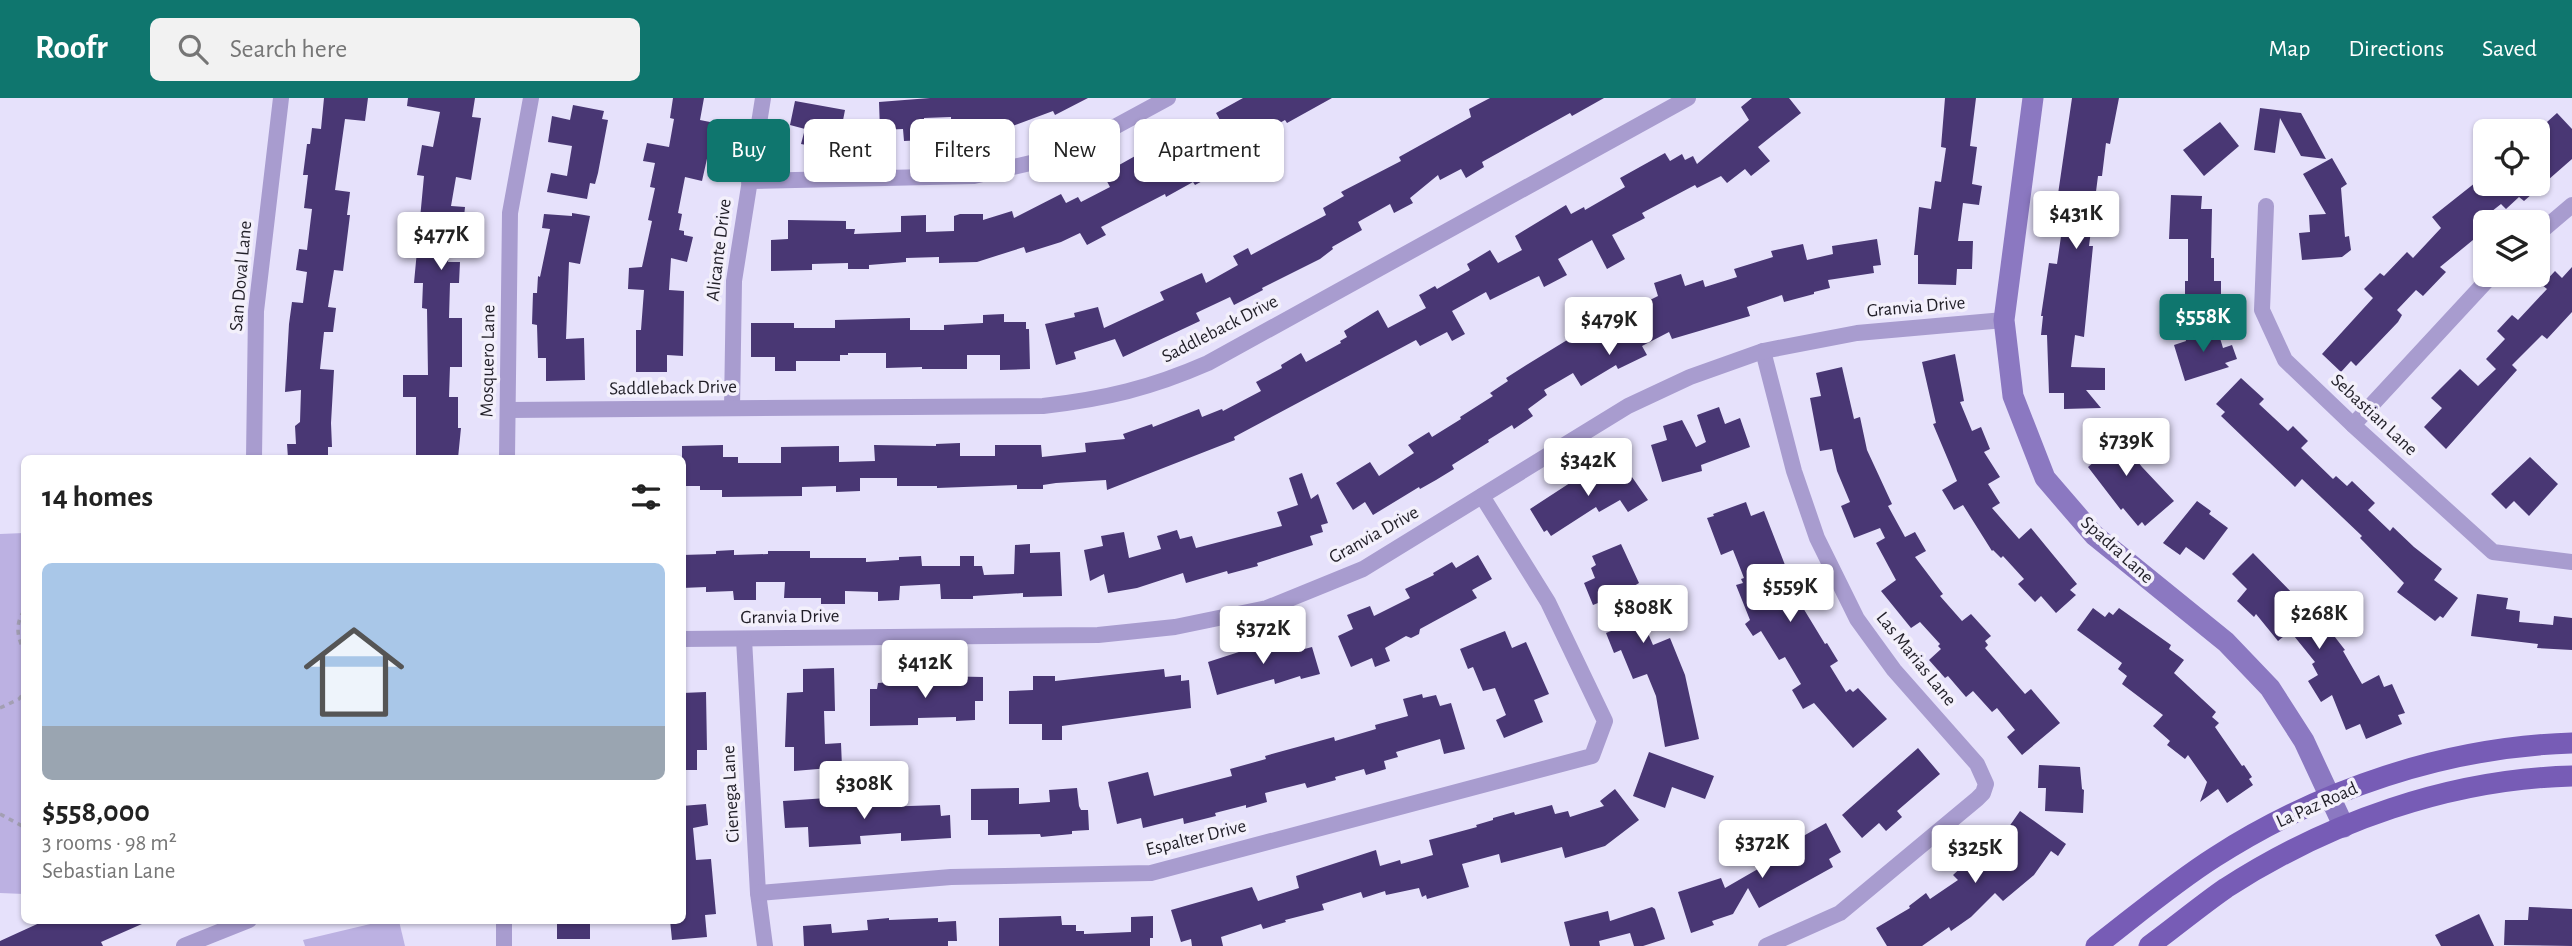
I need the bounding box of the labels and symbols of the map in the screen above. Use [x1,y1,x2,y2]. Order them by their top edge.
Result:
pin: $431K [2027,192,2125,251]
street label: Alicante Drive [703,198,735,302]
pin: $477K [392,212,490,272]
street label: San Doval Lane [227,220,255,332]
street label: Saddleback Drive [1159,292,1281,366]
street label: Granvia Drive [1866,293,1966,321]
pin: $558K [2154,294,2252,354]
pin: $479K [1560,298,1658,357]
street label: Mosquero Lane [478,304,498,418]
street label: Sebastian Lane [2327,370,2421,460]
street label: Saddleback Drive [609,377,737,399]
pin: $739K [2077,418,2175,478]
pin: $342K [1539,438,1637,498]
street label: Granvia Drive [1326,503,1422,567]
street label: Spadra Lane [2077,513,2157,587]
pin: $559K [1741,564,1839,624]
pin: $808K [1594,586,1692,645]
pin: $268K [2270,592,2368,651]
pin: $372K [1214,606,1312,666]
street label: Granvia Drive [740,607,840,627]
street label: Las Marias Lane [1872,608,1960,710]
pin: $412K [876,640,974,700]
street label: Cienega Lane [719,745,743,843]
pin: $308K [815,762,913,821]
street label: La Paz Road [2274,779,2361,831]
street label: Espalter Drive [1144,816,1248,860]
pin: $372K [1713,820,1811,880]
pin: $325K [1926,826,2024,885]

